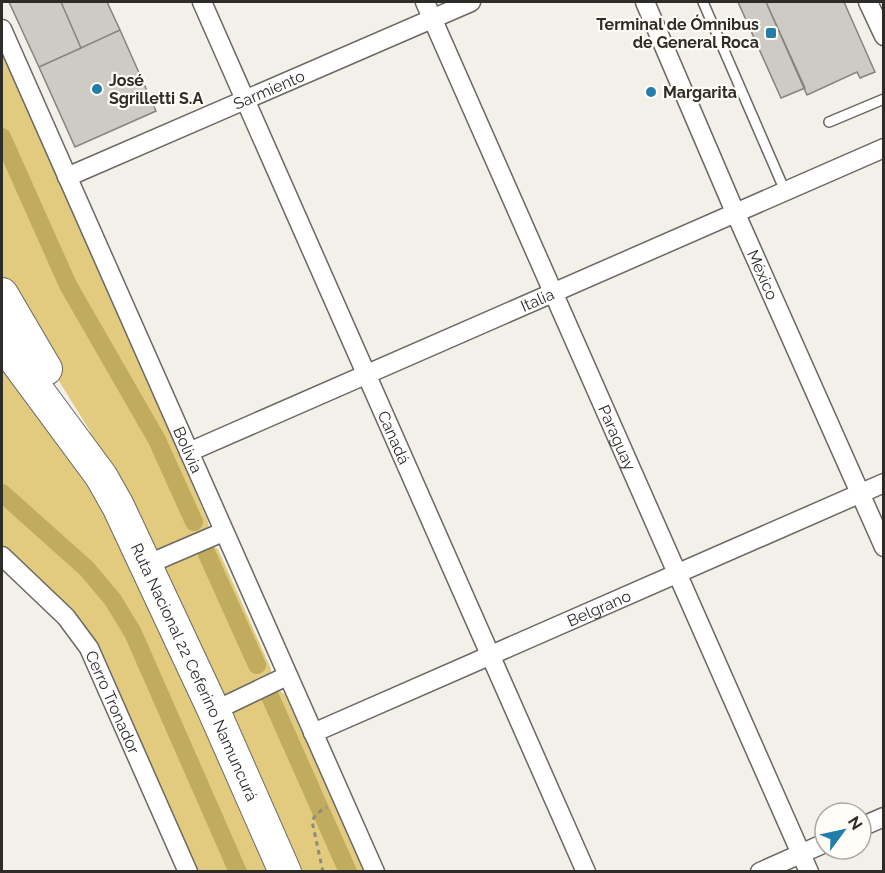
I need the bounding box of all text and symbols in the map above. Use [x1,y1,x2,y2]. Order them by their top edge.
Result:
place label: Terminal de Ómnibus de General Roca [596,14,759,52]
marker: Terminal de Ómnibus de General Roca [764,26,778,40]
street label: Sarmiento [230,66,307,113]
place label: José Sgrilletti S.A [109,71,203,108]
marker: José Sgrilletti S.A [90,82,104,96]
place label: Margarita [663,83,737,102]
marker: Margarita [644,85,658,99]
street label: México [743,247,782,303]
street label: Italia [517,284,557,315]
street label: Paraguay [594,402,640,473]
street label: Canadá [374,408,414,467]
street label: Bolivia [170,423,207,476]
street label: Ruta Nacional 22 Ceferino Namuncurá [127,540,262,804]
street label: Belgrano [564,586,634,630]
street label: Cerro Tronador [82,647,144,757]
north arrow [813,801,873,861]
text: N [844,813,866,833]

